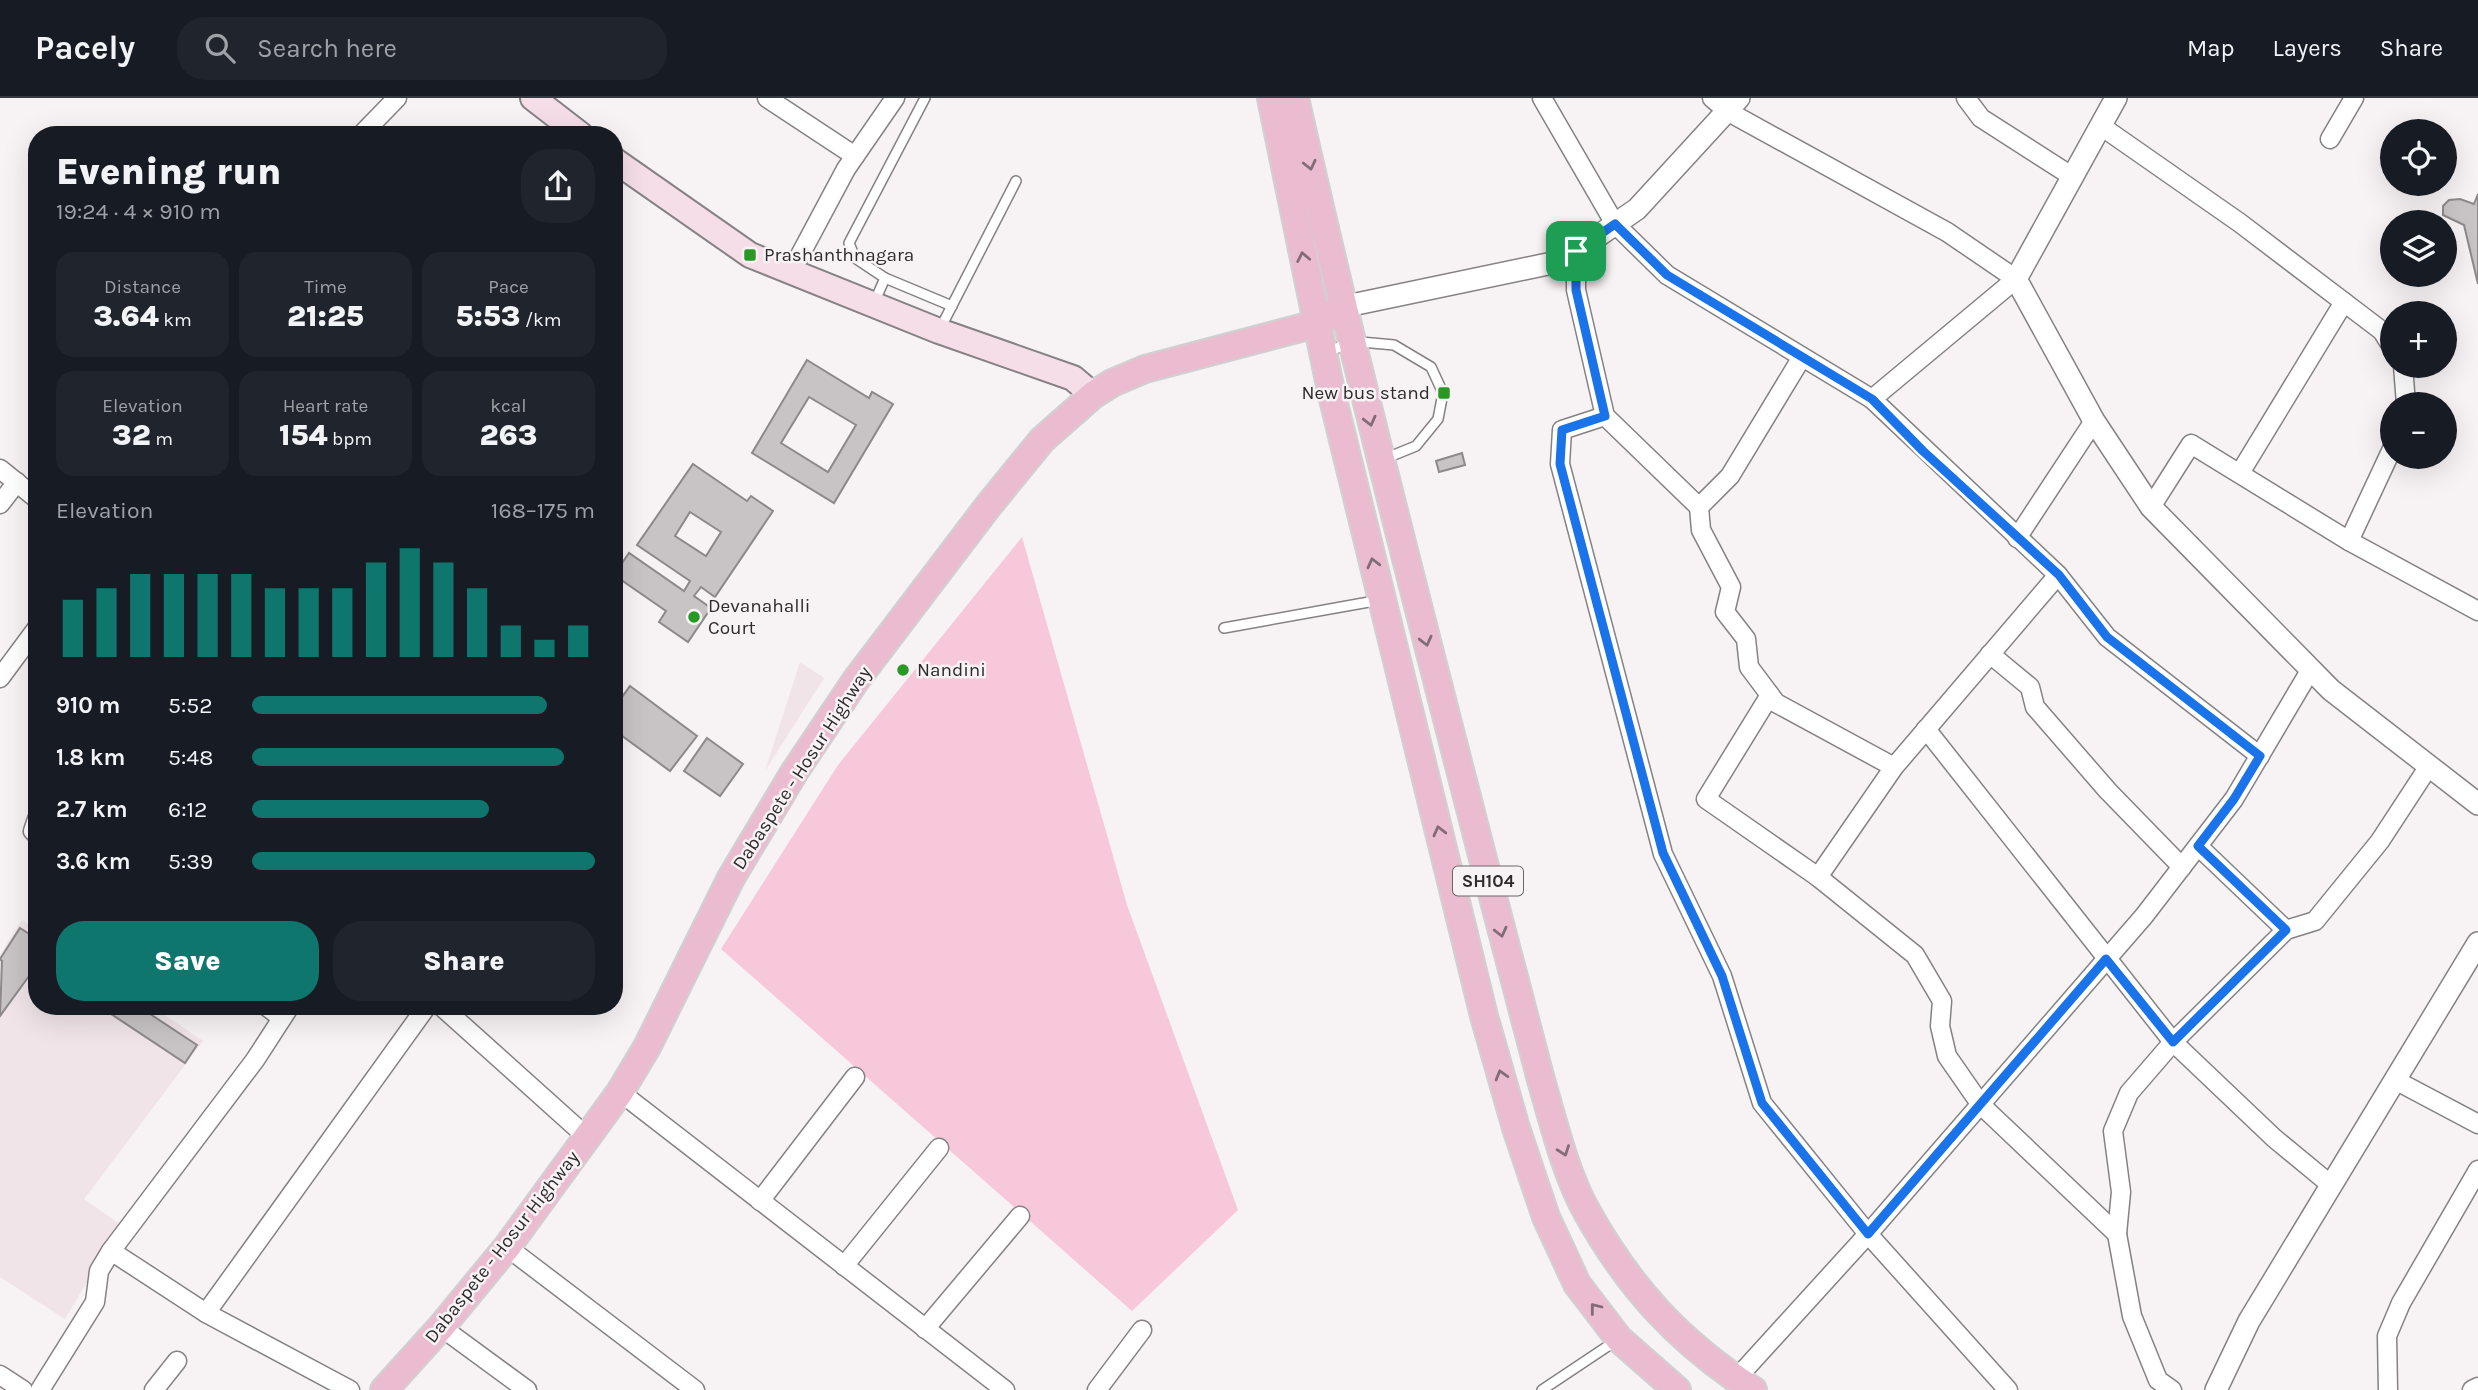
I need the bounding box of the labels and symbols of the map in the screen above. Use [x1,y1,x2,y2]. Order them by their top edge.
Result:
one-way arrow [1302,159,1316,171]
pin [1546,221,1606,281]
place label: Prashanthnagara [764,244,914,266]
marker: Prashanthnagara [742,247,758,263]
one-way arrow [1296,251,1311,263]
place label: New bus stand [1301,382,1430,404]
marker: New bus stand [1436,385,1452,401]
one-way arrow [1362,414,1376,426]
one-way arrow [1367,557,1381,569]
place label: Devanahalli Court [708,595,810,639]
marker: Devanahalli Court [686,609,702,625]
one-way arrow [1418,635,1432,647]
place label: Nandini [917,659,986,681]
street label: Dabaspete - Hosur Highway [728,662,876,874]
marker: Nandini [895,662,911,678]
one-way arrow [1433,825,1447,837]
road number: SH104 [1453,866,1523,896]
one-way arrow [1493,926,1507,938]
one-way arrow [1495,1070,1510,1082]
one-way arrow [1556,1144,1570,1156]
street label: Dabaspete - Hosur Highway [420,1146,584,1347]
one-way arrow [1590,1303,1603,1315]

